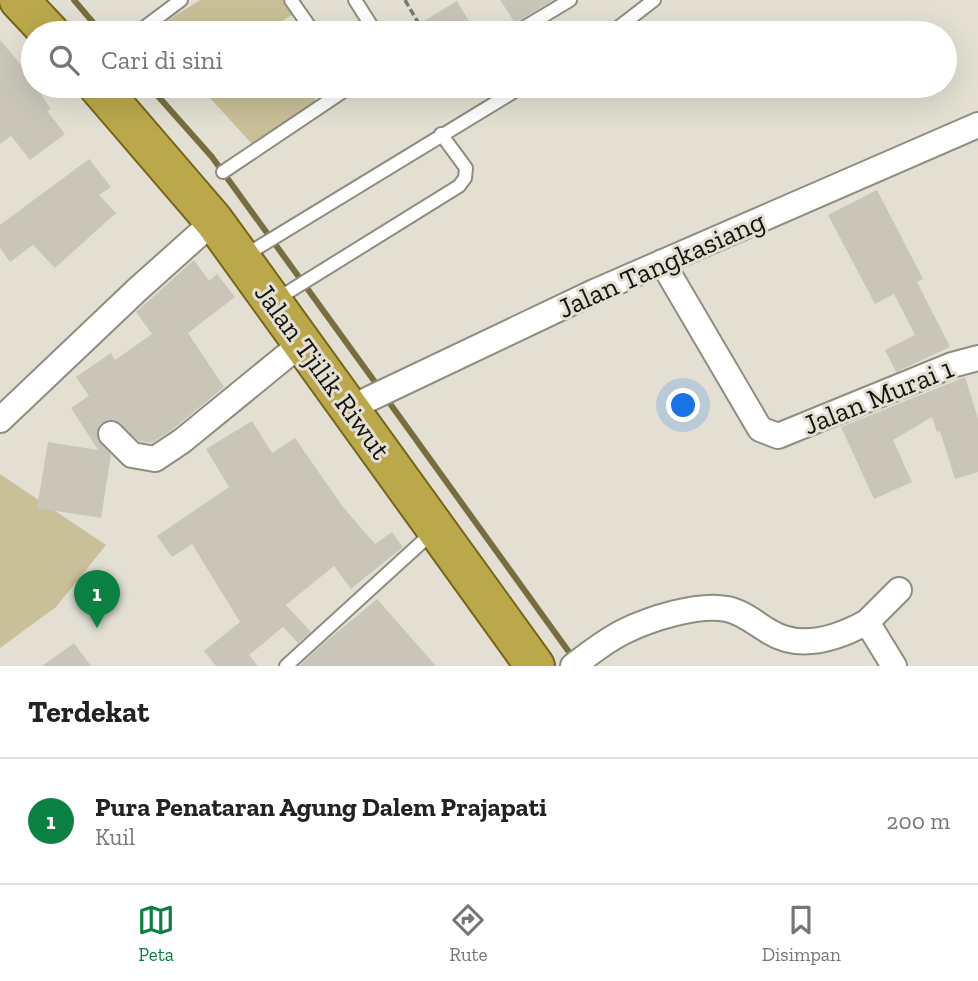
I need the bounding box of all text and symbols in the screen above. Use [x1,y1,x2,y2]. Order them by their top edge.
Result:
search box [21,21,957,98]
icon: search [45,41,83,79]
text: Cari di sini [101,44,223,76]
street label: Jalan Tangkasiang [553,204,770,325]
street label: Jalan Tjilik Riwut [248,277,398,466]
street label: Jalan Murai 1 [798,351,958,442]
your location [666,388,700,422]
pin: 1 [74,570,120,628]
text: Terdekat [28,694,149,730]
text: Pura Penataran Agung Dalem Prajapati [95,791,547,823]
text: 1 [46,807,56,835]
text: 200 m [887,807,950,835]
text: Kuil [95,823,135,851]
tab: Peta [137,901,175,966]
tab: Rute [449,901,488,966]
tab: Disimpan [762,901,841,966]

